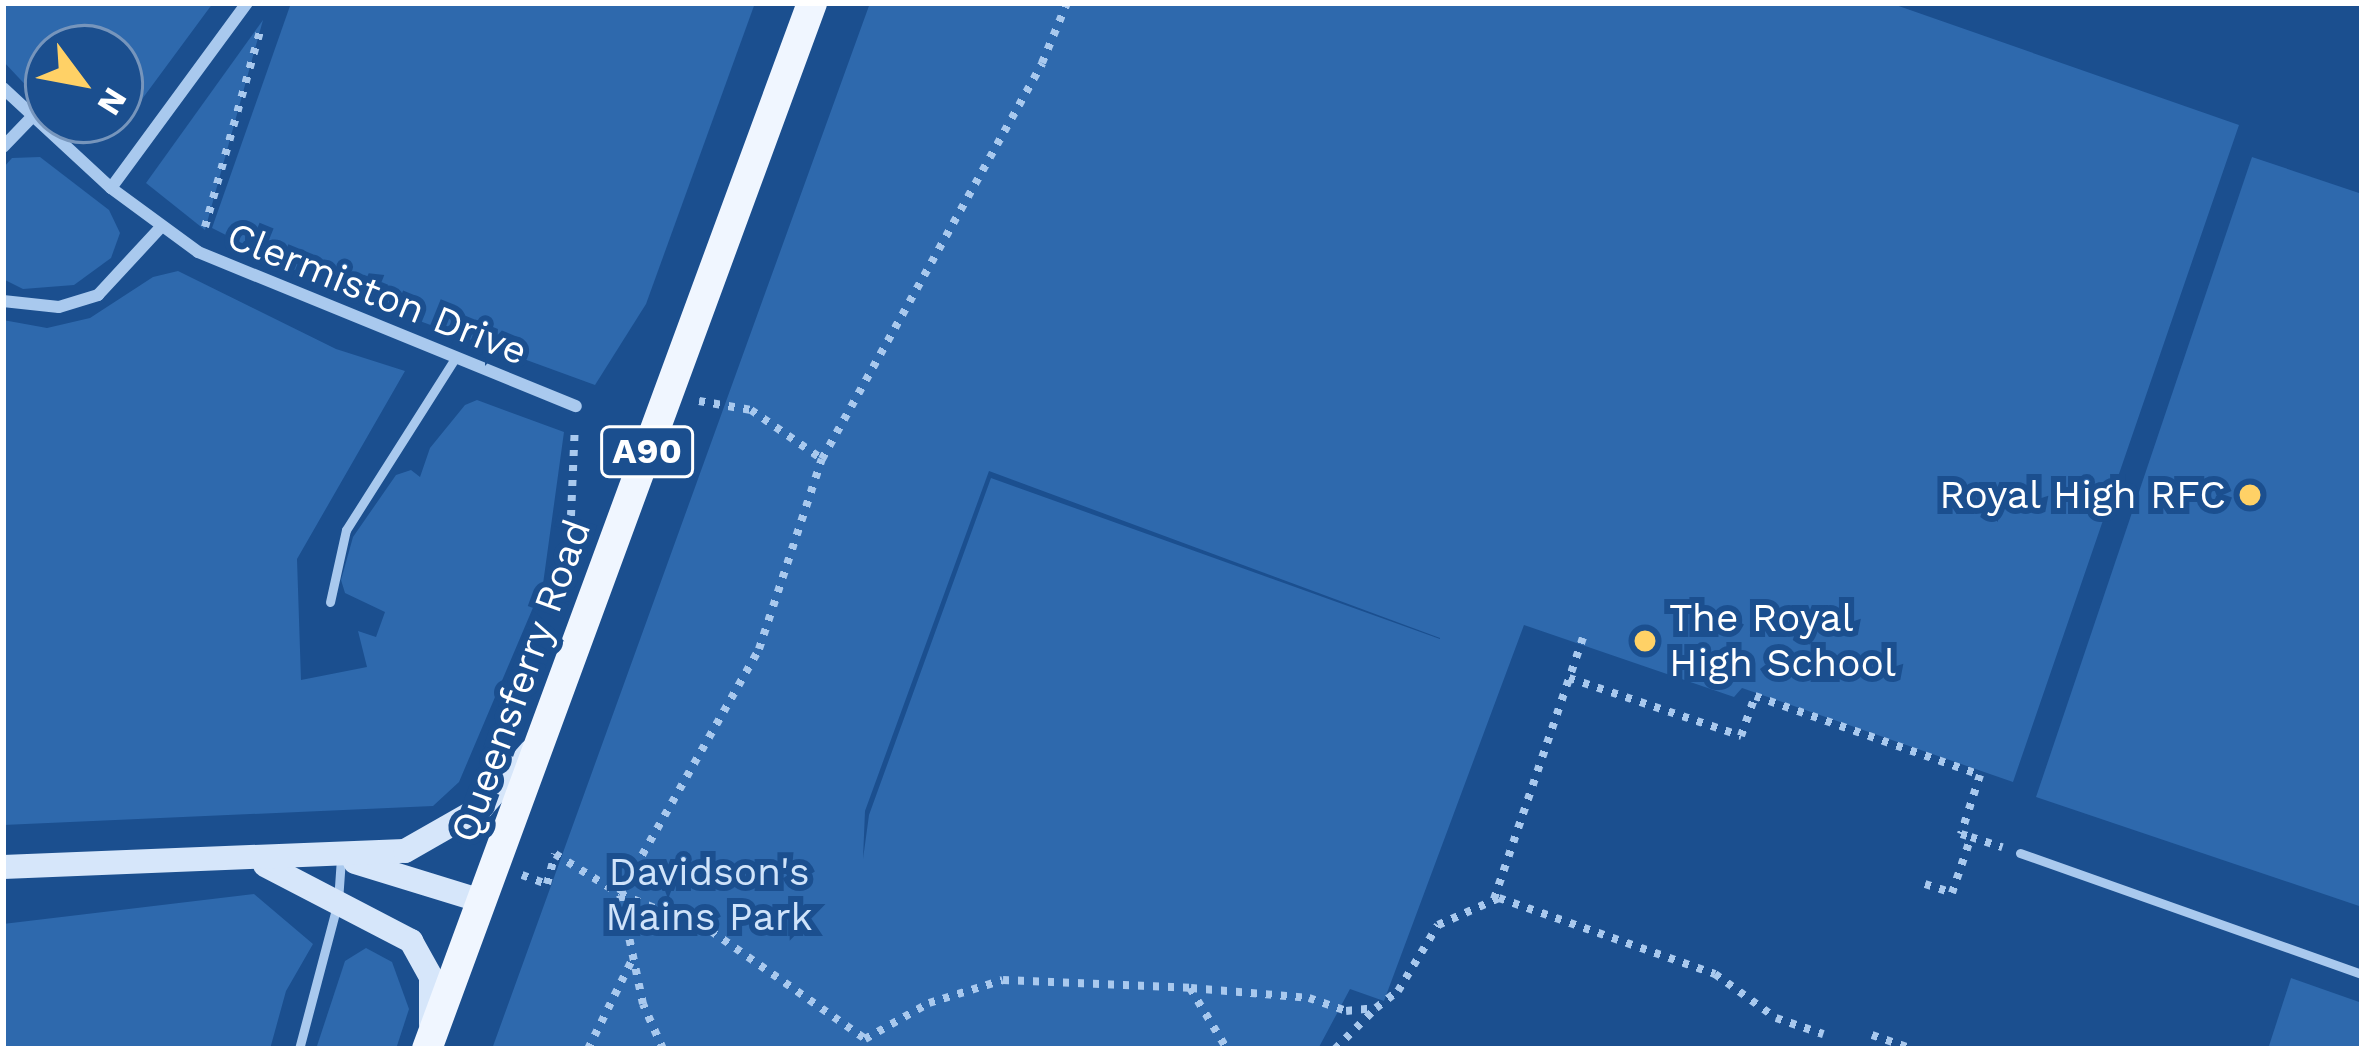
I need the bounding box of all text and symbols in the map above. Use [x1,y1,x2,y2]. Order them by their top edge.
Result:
north arrow [24,24,144,144]
text: N [89,81,135,122]
street label: Clermiston Drive [220,212,534,376]
road number: A90 [599,422,695,482]
place label: Royal High RFC [1938,472,2226,518]
marker: Royal High RFC [2237,482,2263,508]
street label: Queensferry Road [441,513,601,849]
place label: The Royal High School [1669,596,1896,687]
marker: The Royal High School [1632,628,1658,654]
park label: Davidson's Mains Park [605,850,813,941]

